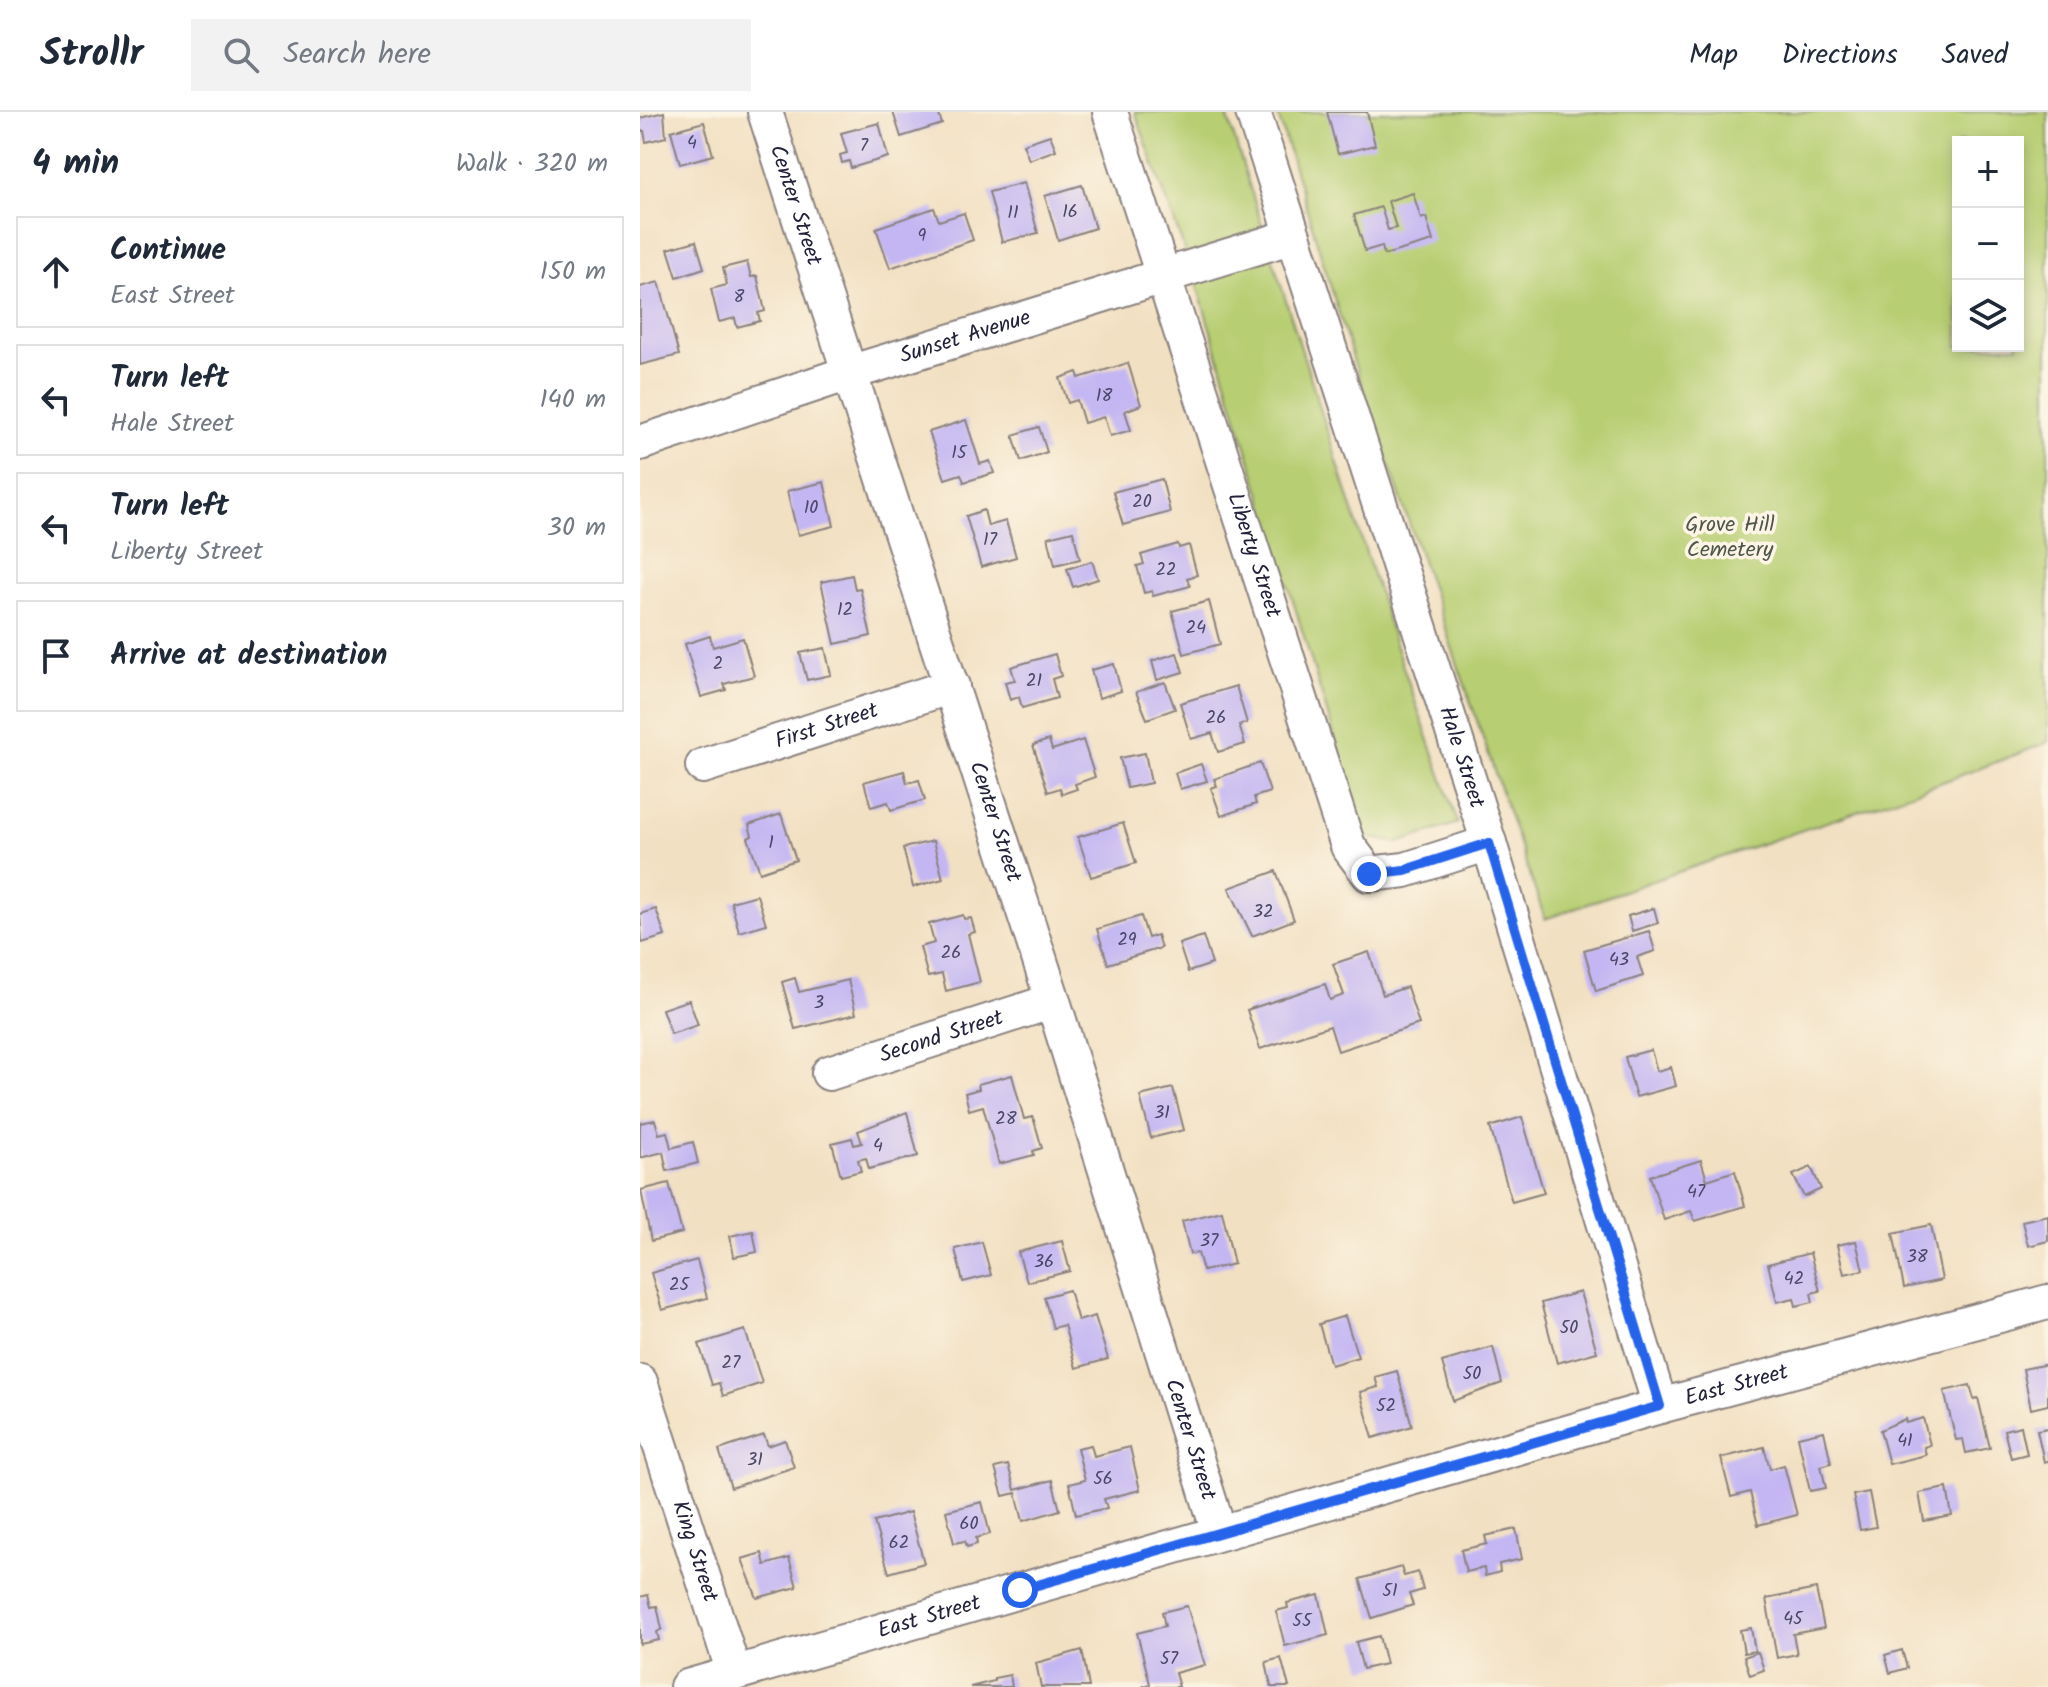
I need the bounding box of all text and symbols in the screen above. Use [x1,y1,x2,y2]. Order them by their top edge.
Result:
search box [191,19,751,91]
text: Strollr [40,25,143,85]
text: Search here [283,31,431,79]
icon: search [219,33,263,77]
text: Map [1689,33,1738,78]
text: Directions [1782,33,1898,78]
text: Saved [1942,33,2008,78]
house number: 4 [687,129,697,158]
house number: 7 [860,132,869,161]
map controls [1952,136,2024,352]
button: + [1952,136,2024,208]
text: 4 min [32,137,119,191]
street label: Center Street [759,140,831,271]
text: Walk · 320 m [456,143,608,185]
house number: 16 [1062,198,1078,227]
house number: 11 [1007,199,1019,228]
button: − [1952,208,2024,280]
house number: 9 [918,222,927,251]
text: Continue [110,227,226,275]
icon: ahead [34,250,78,294]
text: 150 m [540,251,606,293]
text: East Street [110,275,235,317]
button: layers [1952,280,2024,352]
house number: 8 [734,283,745,312]
street label: Sunset Avenue [895,300,1035,374]
text: Turn left [110,355,229,403]
icon: left [34,378,78,422]
text: 140 m [539,379,606,421]
house number: 18 [1096,382,1112,411]
text: Hale Street [110,403,234,445]
house number: 15 [951,439,968,468]
text: Turn left [110,483,229,531]
house number: 20 [1132,488,1152,517]
street label: Liberty Street [1217,488,1291,623]
house number: 10 [804,494,818,523]
icon: left [34,506,78,550]
text: 30 m [547,507,606,549]
park label: Grove Hill Cemetery [1685,508,1775,568]
house number: 17 [983,526,998,555]
text: Liberty Street [110,531,263,573]
house number: 22 [1156,556,1176,585]
house number: 12 [837,596,853,625]
house number: 24 [1186,614,1206,643]
text: Arrive at destination [110,632,387,680]
icon: arrive [34,634,78,678]
house number: 2 [713,650,723,679]
house number: 21 [1026,667,1042,696]
street label: First Street [771,693,883,759]
street label: Hale Street [1429,702,1494,813]
house number: 26 [1206,704,1226,733]
street label: Center Street [959,757,1031,887]
house number: 1 [768,829,774,858]
route end [1351,856,1387,892]
house number: 32 [1253,898,1273,927]
house number: 29 [1117,926,1137,955]
house number: 26 [941,939,961,968]
house number: 43 [1609,946,1629,975]
house number: 3 [814,989,824,1018]
street label: Second Street [875,1000,1008,1073]
house number: 31 [1154,1099,1170,1128]
house number: 28 [995,1105,1017,1134]
house number: 4 [873,1132,883,1161]
house number: 47 [1687,1178,1706,1207]
house number: 37 [1200,1227,1219,1256]
house number: 38 [1906,1243,1928,1272]
house number: 36 [1034,1248,1054,1277]
house number: 42 [1784,1265,1804,1294]
house number: 25 [669,1271,690,1300]
house number: 50 [1560,1314,1578,1343]
house number: 27 [722,1349,741,1378]
street label: East Street [1681,1355,1793,1416]
house number: 50 [1463,1360,1481,1389]
street label: Center Street [1155,1375,1226,1505]
house number: 52 [1376,1392,1396,1421]
house number: 41 [1897,1427,1913,1456]
house number: 31 [747,1446,763,1475]
house number: 56 [1093,1465,1113,1494]
street label: King Street [662,1496,728,1607]
house number: 60 [959,1510,979,1539]
house number: 62 [889,1529,909,1558]
route start [1002,1572,1038,1608]
house number: 51 [1382,1577,1398,1606]
street label: East Street [873,1585,985,1649]
house number: 45 [1783,1605,1804,1634]
house number: 55 [1292,1607,1313,1636]
house number: 57 [1160,1645,1179,1674]

